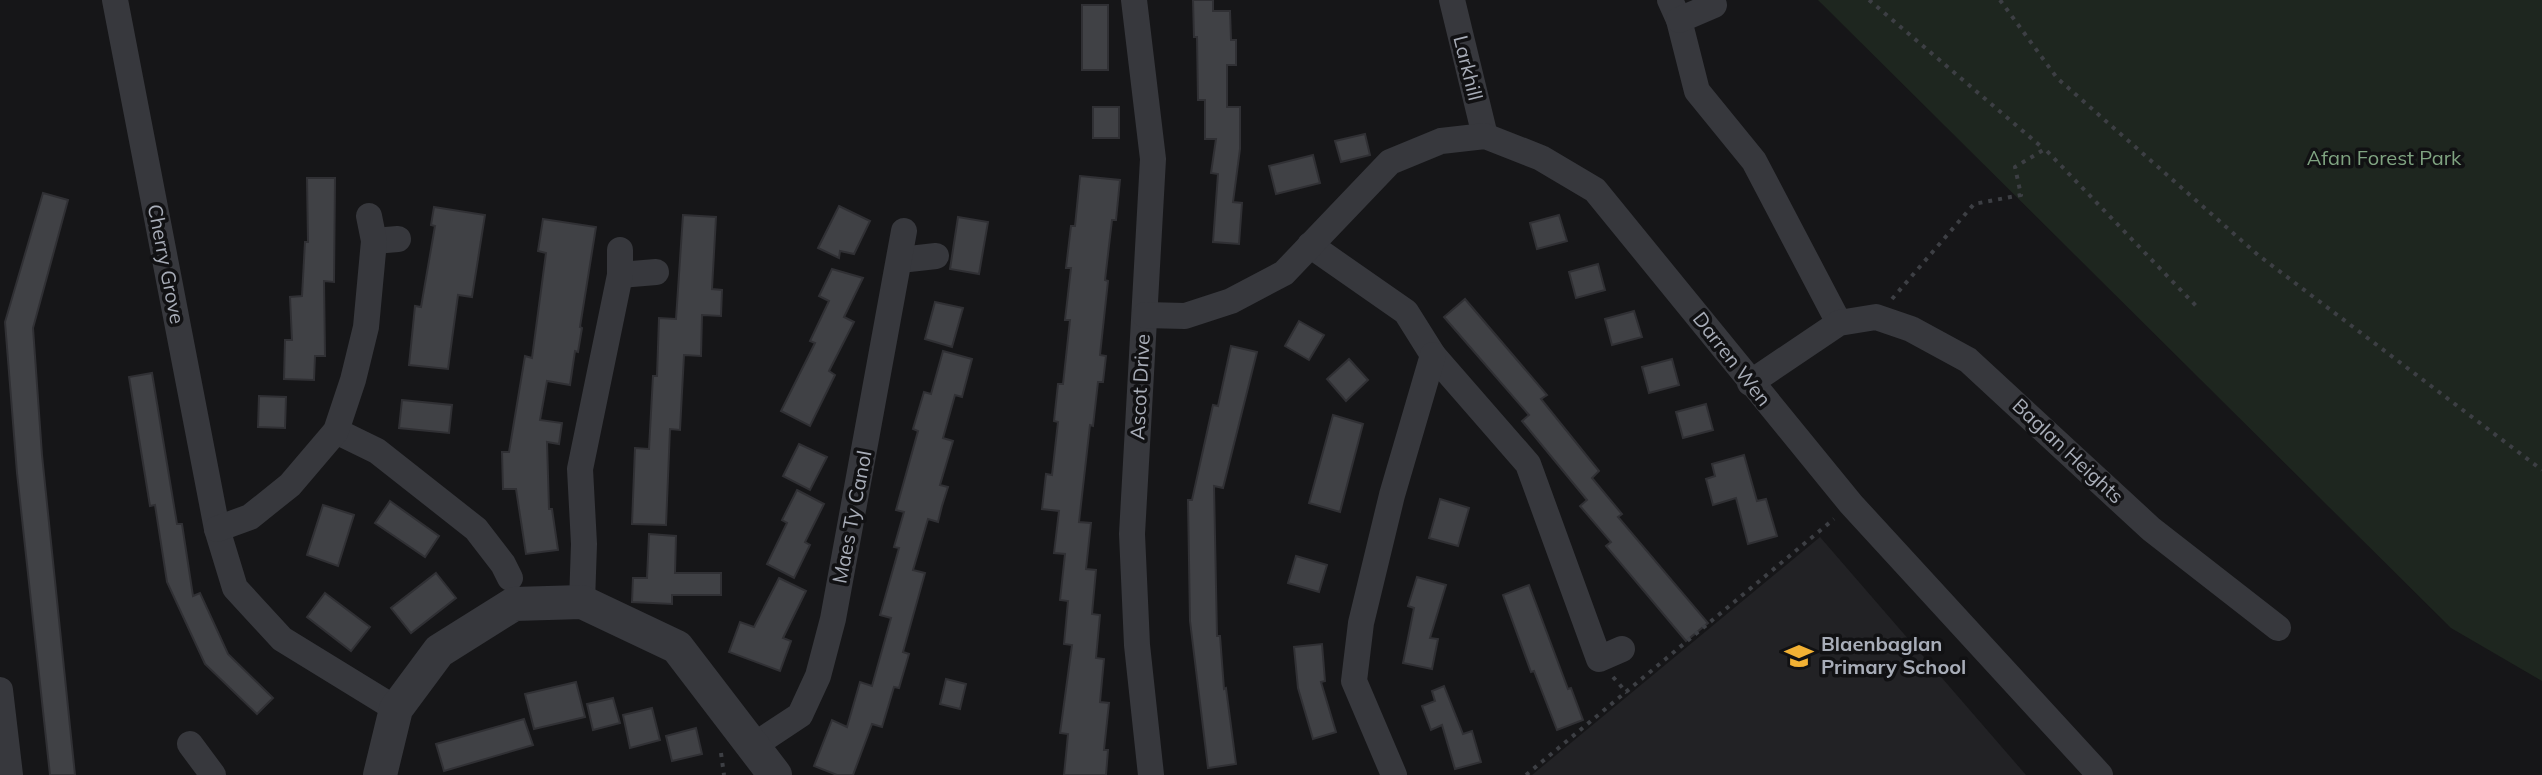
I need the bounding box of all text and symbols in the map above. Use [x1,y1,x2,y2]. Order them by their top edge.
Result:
street label: Larkhill [1448,33,1489,103]
park label: Afan Forest Park [2307,145,2462,170]
street label: Cherry Grove [143,202,190,326]
street label: Darren Wen [1688,307,1777,411]
street label: Ascot Drive [1124,333,1155,441]
street label: Baglan Heights [2008,393,2129,509]
street label: Maes Ty Canol [826,448,877,586]
place label: Blaenbaglan Primary School [1821,631,1966,679]
school or university icon: Blaenbaglan Primary School [1784,641,1814,671]

